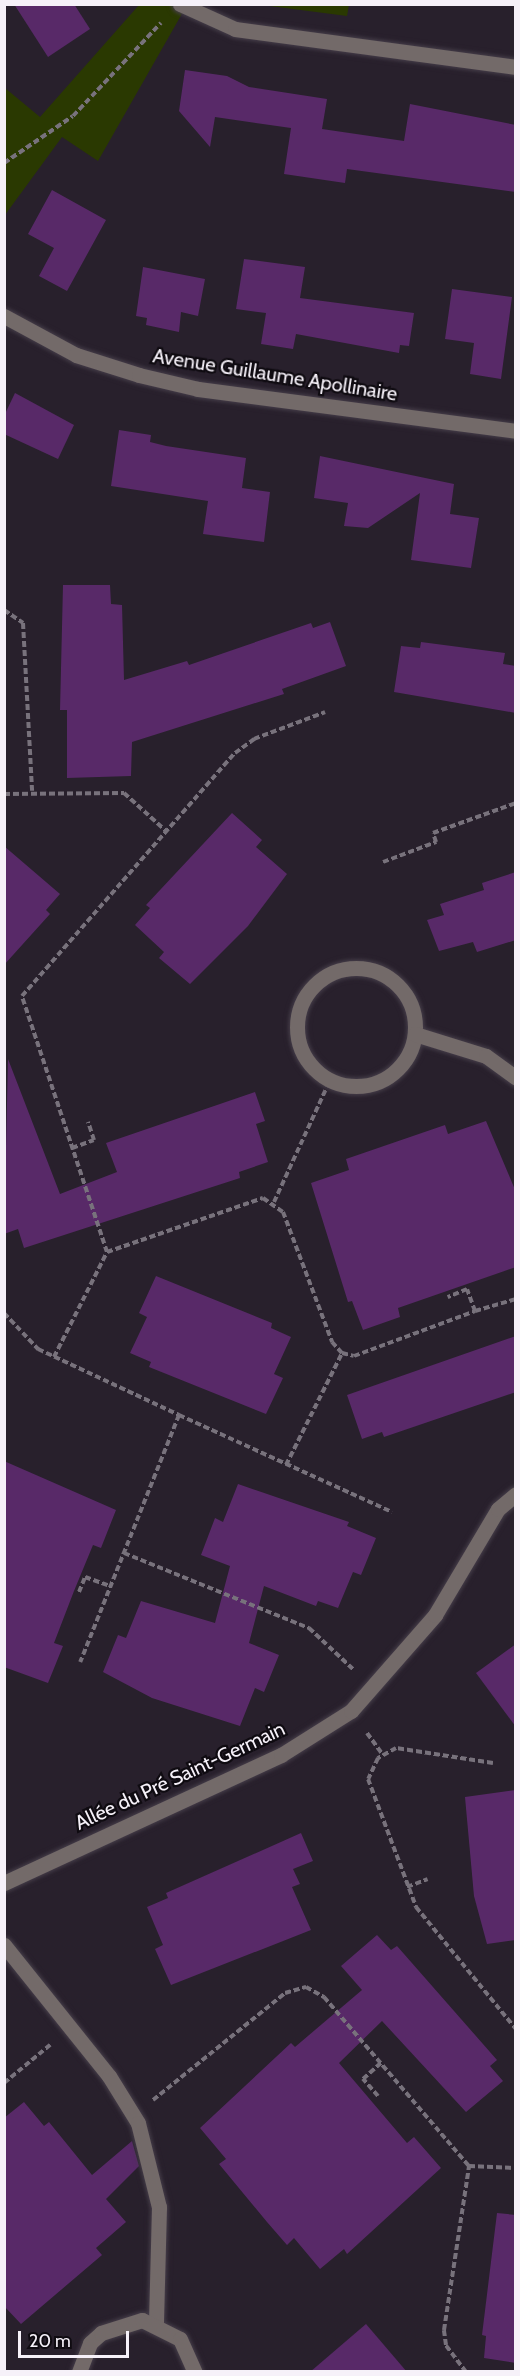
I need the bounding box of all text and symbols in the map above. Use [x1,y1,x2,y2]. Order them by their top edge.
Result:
street label: Avenue Guillaume Apollinaire [151,344,399,406]
street label: Allée du Pré Saint-Germain [71,1717,289,1835]
scale bar [21,2319,132,2357]
text: 20 m [29,2330,71,2352]

